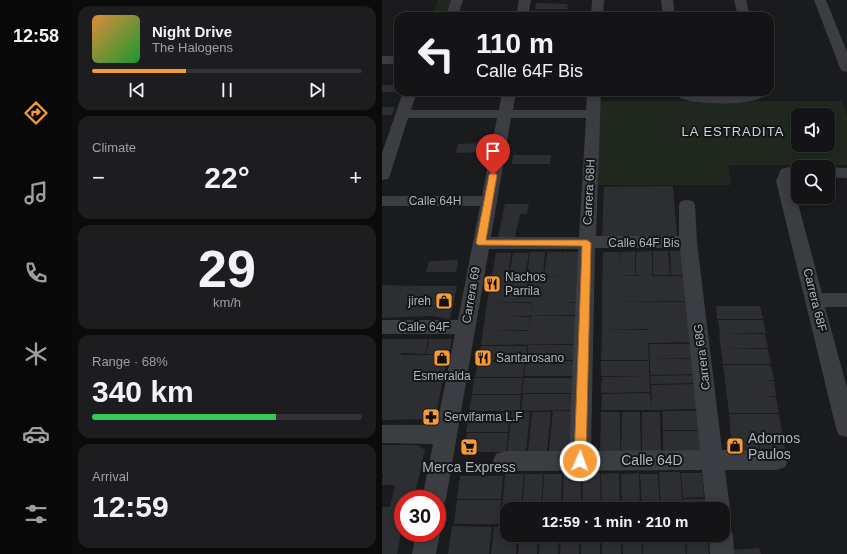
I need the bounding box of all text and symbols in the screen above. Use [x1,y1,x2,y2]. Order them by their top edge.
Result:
text: Night Drive [152,23,232,40]
text: 12:58 [13,26,59,46]
icon: left [410,28,462,80]
text: 110 m [476,28,554,59]
text: The Halogens [152,40,233,55]
text: Calle 64F Bis [476,61,583,81]
icon: previous [126,79,148,101]
icon: pause [216,79,238,101]
icon: next [306,79,328,101]
icon: directions [22,99,50,127]
map controls [791,108,835,204]
button: sound [791,108,835,152]
district label: LA ESTRADITA [682,124,784,139]
pin [476,134,510,175]
text: Climate [92,140,136,155]
icon: arrive [482,140,504,162]
street label: Carrera 68H [580,159,598,225]
button: search [791,160,835,204]
text: 22° [204,161,250,194]
text: − [92,165,105,190]
text: + [349,165,362,190]
icon: music [22,179,50,207]
street label: Calle 64H [409,194,461,208]
street label: Calle 64F Bis [608,236,680,250]
text: 29 [198,240,256,298]
icon: phone [22,259,50,287]
street label: Carrera 69 [459,265,483,324]
street label: Carrera 68F [800,267,830,333]
place label: Nachos Parrila [505,270,546,298]
restaurant icon: Nachos Parrila [482,274,502,294]
shop icon: jireh [434,291,454,311]
place label: jireh [407,294,431,308]
text: km/h [213,295,241,310]
street label: Calle 64F [398,320,450,334]
street label: Carrera 68G [691,323,713,391]
icon: climate [22,340,50,368]
shop icon: Esmeralda [432,348,452,368]
restaurant icon: Santarosano [473,348,493,368]
place label: Santarosano [496,351,564,365]
text: Range · 68% [92,354,168,369]
place label: Esmeralda [413,369,471,383]
text: 340 km [92,375,194,408]
pharmacy icon: Servifarma L.F [421,407,441,427]
place label: Servifarma L.F [444,410,523,424]
icon: car [22,420,50,448]
place label: Adornos Paulos [748,430,800,462]
shop icon: Adornos Paulos [725,436,745,456]
supermarket icon: Merca Express [459,437,479,457]
position arrow [559,440,601,482]
street label: Calle 64D [621,452,683,468]
place label: Merca Express [422,459,516,475]
text: Arrival [92,469,129,484]
text: 12:59 [92,490,169,523]
speed limit sign: 30 [394,490,446,542]
icon: filters [22,500,50,528]
text: 12:59 · 1 min · 210 m [542,513,688,530]

